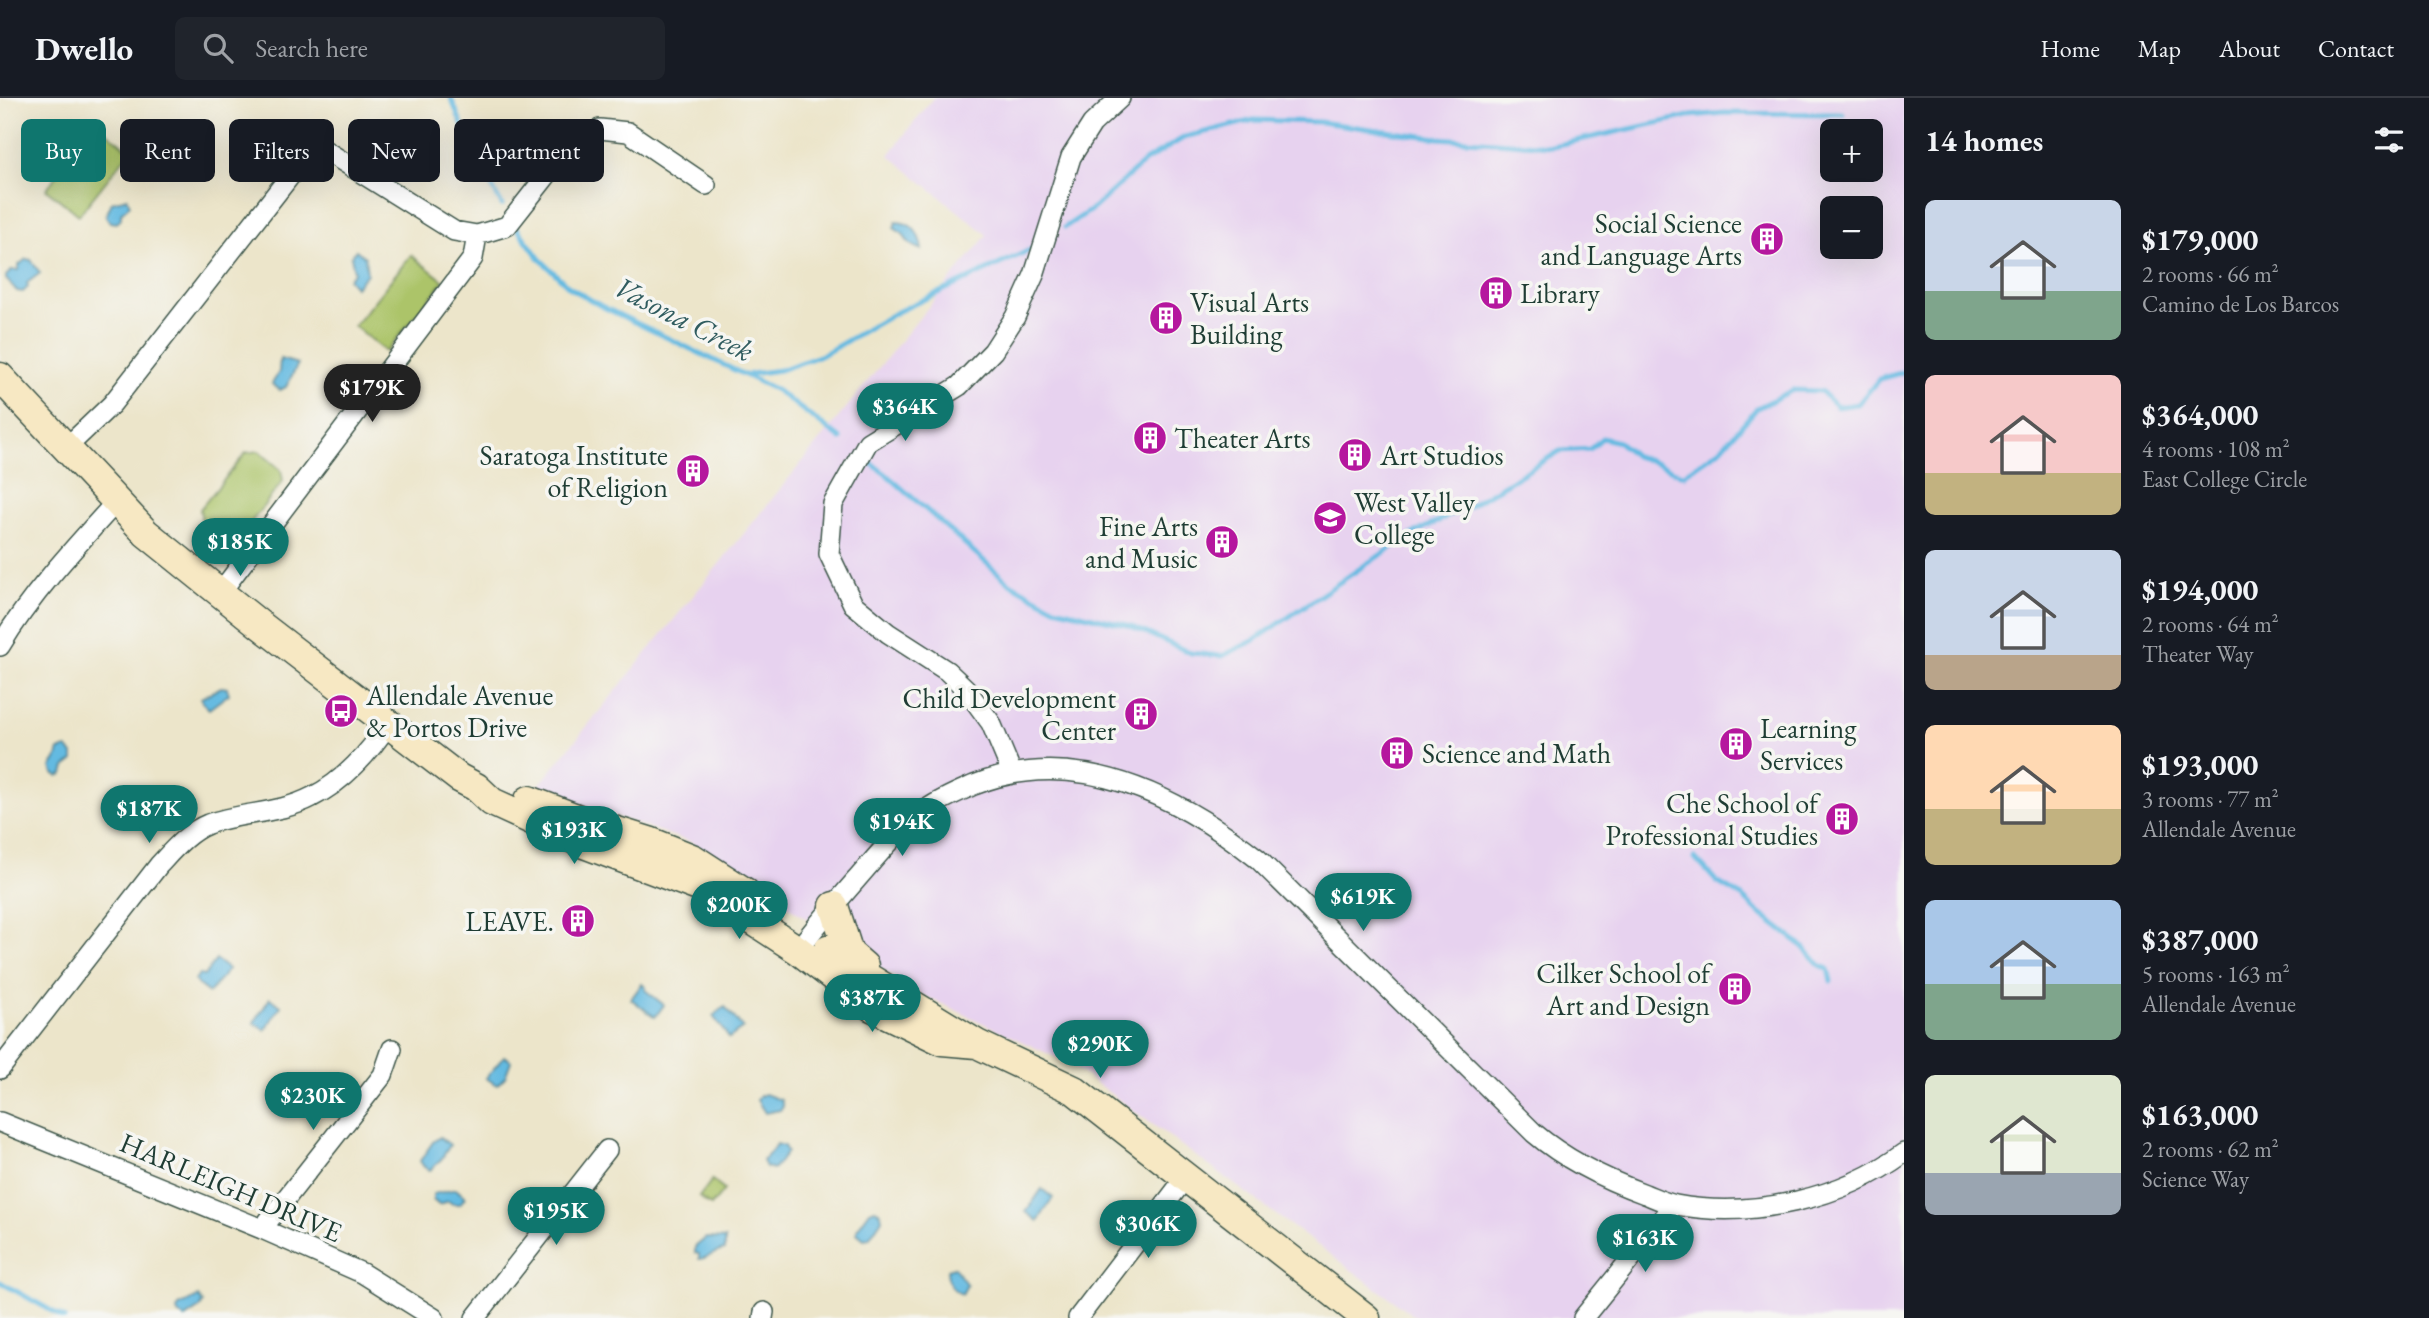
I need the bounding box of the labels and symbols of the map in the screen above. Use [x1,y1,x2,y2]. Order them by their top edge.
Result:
place label: Social Science and Language Arts [1541,205,1742,273]
building icon: Social Science and Language Arts [1748,220,1786,258]
water label: Vasona Creek [608,267,761,370]
building icon: Library [1477,274,1515,312]
place label: Library [1520,275,1601,311]
place label: Visual Arts Building [1190,284,1309,352]
building icon: Visual Arts Building [1147,299,1185,337]
pin: $179K [323,364,421,424]
pin: $364K [856,384,954,443]
building icon: Theater Arts [1131,419,1169,457]
place label: Theater Arts [1174,420,1311,456]
building icon: Art Studios [1336,436,1374,474]
place label: Saratoga Institute of Religion [479,437,668,505]
place label: Art Studios [1379,437,1504,473]
building icon: Saratoga Institute of Religion [674,452,712,490]
place label: West Valley College [1354,484,1476,552]
school or university icon: West Valley College [1311,499,1349,537]
place label: Fine Arts and Music [1085,508,1198,576]
pin: $185K [191,518,289,578]
building icon: Fine Arts and Music [1203,523,1241,561]
place label: Allendale Avenue & Portos Drive [365,677,554,745]
place label: Child Development Center [902,680,1117,748]
bus stop icon: Allendale Avenue & Portos Drive [322,692,360,730]
building icon: Child Development Center [1122,695,1160,733]
place label: Learning Services [1760,710,1857,778]
building icon: Learning Services [1717,725,1755,763]
building icon: Science and Math [1378,734,1416,772]
place label: Science and Math [1422,735,1611,771]
place label: Che School of Professional Studies [1606,785,1821,853]
pin: $187K [100,786,198,845]
pin: $194K [853,798,951,858]
building icon: Che School of Professional Studies [1823,800,1861,838]
pin: $193K [525,806,623,866]
pin: $619K [1314,874,1412,933]
pin: $200K [690,882,788,941]
building icon: LEAVE. [559,902,597,940]
place label: LEAVE. [465,903,554,939]
place label: Cilker School of Art and Design [1536,955,1713,1023]
building icon: Cilker School of Art and Design [1716,970,1754,1008]
pin: $387K [823,974,921,1034]
pin: $290K [1051,1020,1149,1080]
pin: $230K [264,1072,362,1132]
street label: HARLEIGH DRIVE [115,1124,348,1250]
pin: $195K [507,1188,605,1247]
pin: $306K [1099,1200,1197,1260]
pin: $163K [1596,1214,1694,1274]

